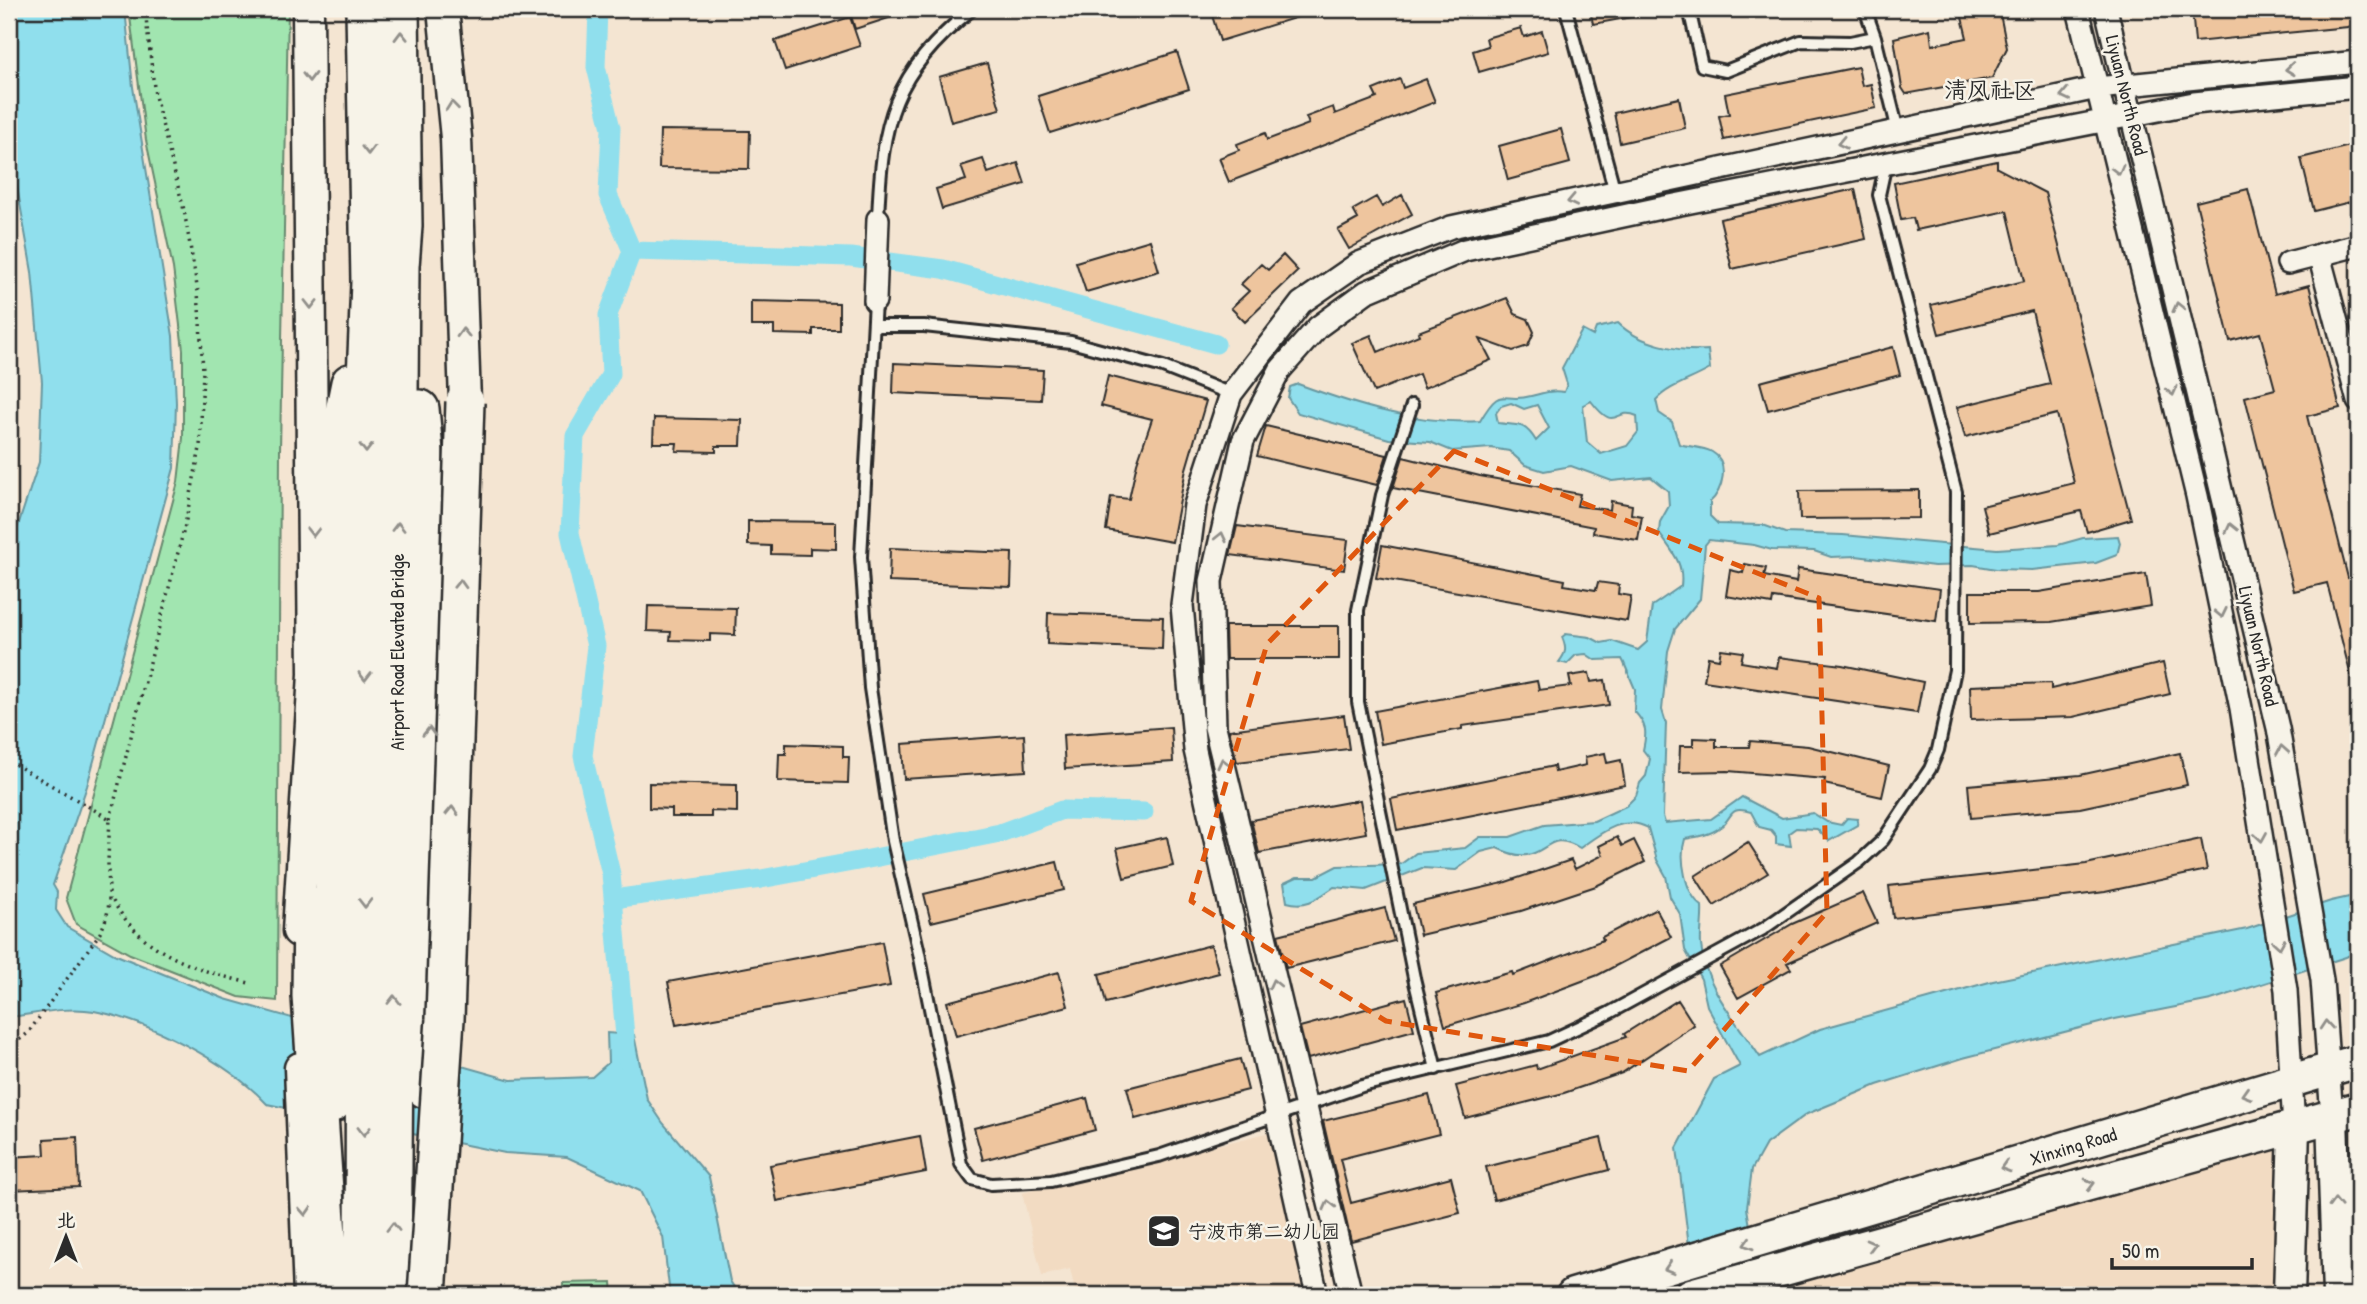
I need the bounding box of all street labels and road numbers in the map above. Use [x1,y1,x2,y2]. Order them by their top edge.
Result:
street label: Liyuan North Road [2100,32,2155,158]
street label: Airport Road Elevated Bridge [384,553,410,750]
street label: Liyuan North Road [2233,583,2286,709]
street label: Xinxing Road [2026,1120,2120,1172]

